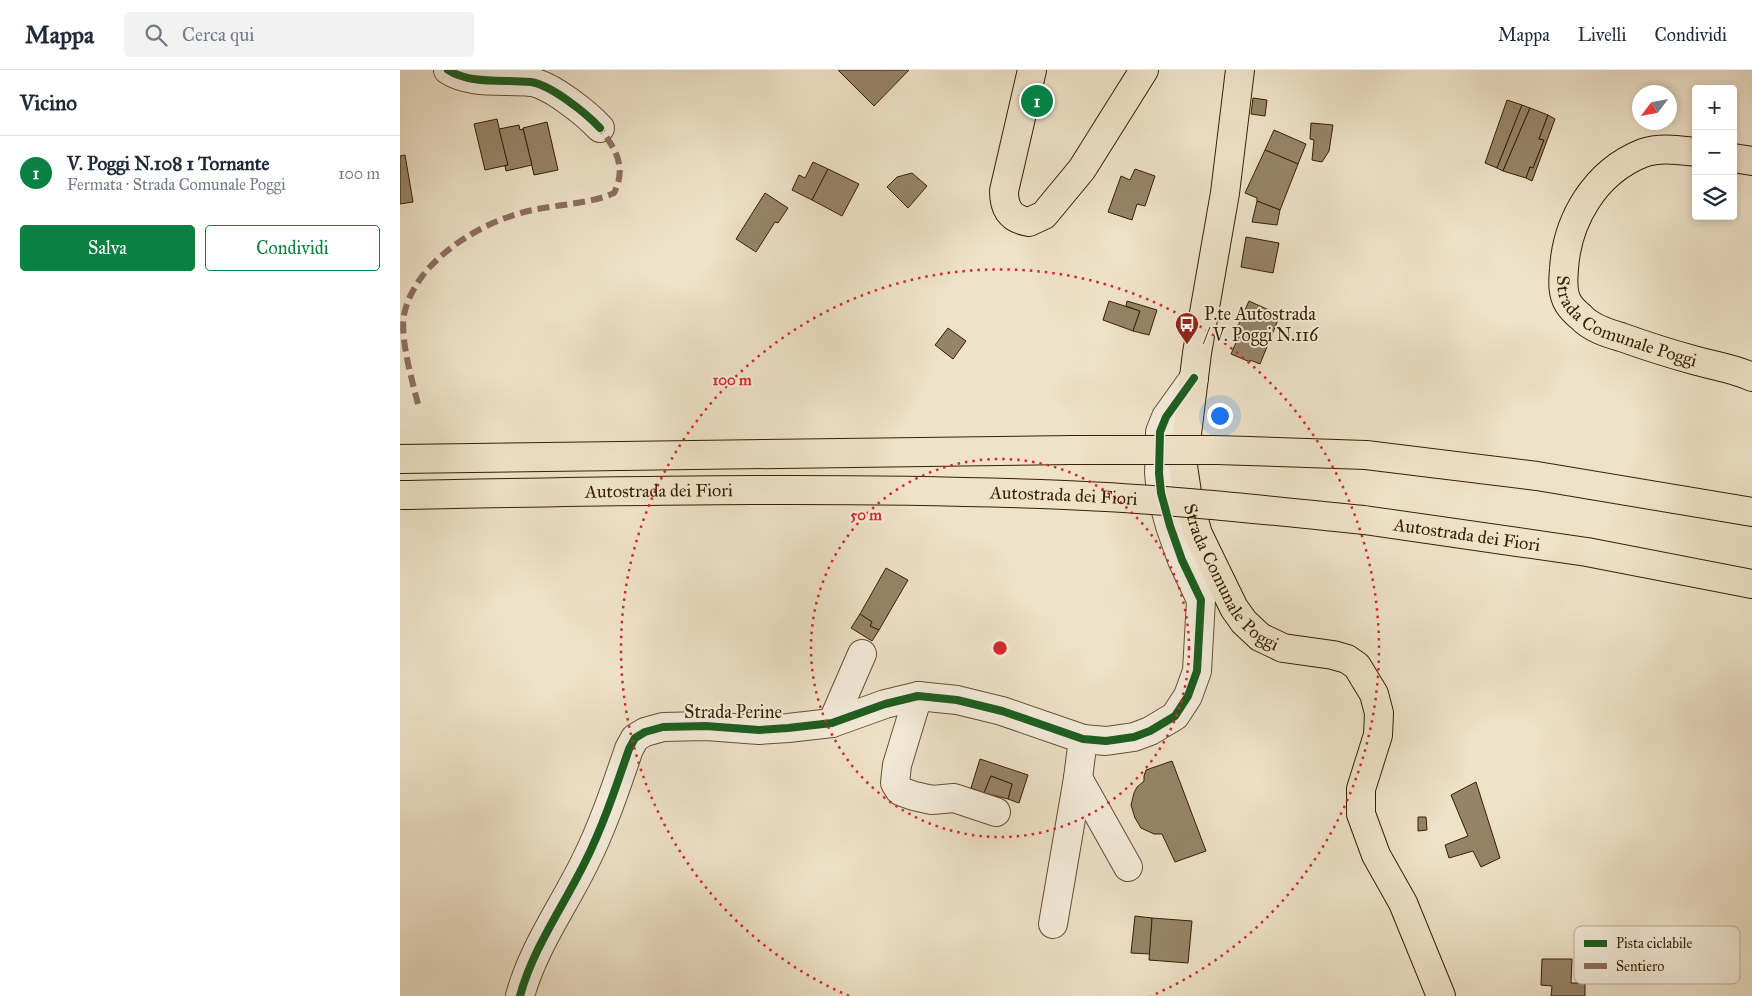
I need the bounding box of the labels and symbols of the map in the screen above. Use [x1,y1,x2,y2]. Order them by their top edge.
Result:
pin: 1 [1021,82,1053,120]
north arrow [1632,85,1677,130]
street label: Strada Comunale Poggi [1552,275,1700,372]
place label: P.te Autostrada / V. Poggi N.116 [1202,303,1319,347]
bus stop icon: P.te Autostrada / V. Poggi N.116 [1174,311,1200,345]
text: 100 m [712,371,752,389]
your location [1207,403,1233,429]
street label: Autostrada dei Fiori [584,479,733,503]
street label: Autostrada dei Fiori [989,481,1139,510]
street label: Strada Comunale Poggi [1179,501,1283,655]
text: 50 m [850,506,882,524]
street label: Autostrada dei Fiori [1391,513,1542,556]
centre of rings [991,639,1009,657]
street label: Strada Perine [684,701,782,723]
legend [1574,926,1740,984]
text: Pista ciclabile [1616,935,1692,952]
text: Sentiero [1616,958,1664,975]

